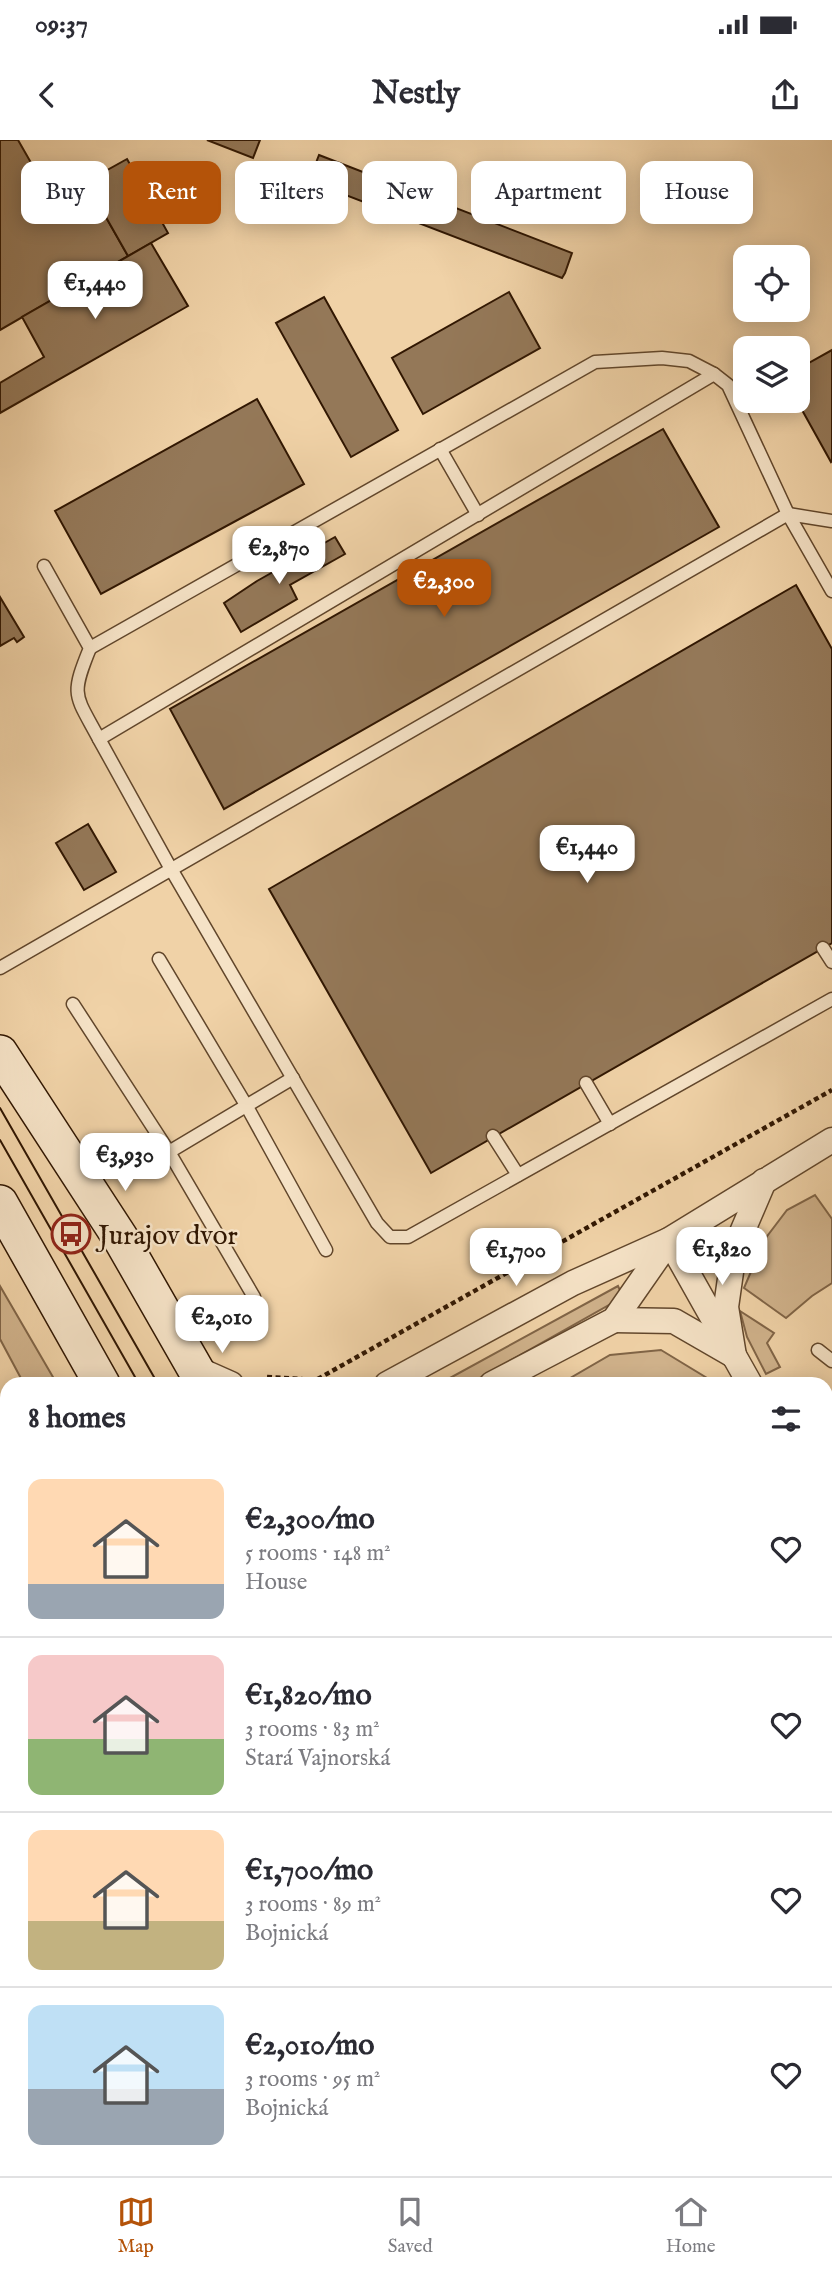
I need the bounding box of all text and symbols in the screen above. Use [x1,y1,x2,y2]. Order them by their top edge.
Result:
text: 09:37 [35,8,88,41]
text: Nestly [372,74,460,115]
icon: back [28,76,66,114]
icon: share [766,76,804,114]
chip: Buy [21,161,109,224]
chip: Rent [123,161,221,224]
chip: Filters [235,161,348,224]
chip: New [362,161,457,224]
chip: Apartment [471,161,626,224]
chip: House [640,161,753,224]
map controls [733,245,810,413]
button: locate [733,245,810,322]
pin: €1,440 [38,262,152,321]
text: €1,440 [64,269,126,298]
button: layers [733,336,810,413]
pin: €2,870 [222,526,336,586]
text: €2,870 [248,534,310,563]
pin: €2,300 [387,560,501,619]
text: €2,300 [413,567,475,596]
pin: €1,440 [530,826,644,885]
text: €1,440 [556,833,618,862]
pin: €3,930 [68,1133,182,1193]
text: €3,930 [96,1141,154,1170]
bus stop icon: Jurajov dvor [50,1213,92,1255]
place label: Jurajov dvor [95,1219,238,1254]
pin: €1,700 [459,1228,573,1288]
pin: €1,820 [665,1228,779,1287]
text: €1,820 [692,1235,752,1264]
text: €1,700 [486,1236,546,1265]
pin: €2,010 [165,1296,279,1355]
text: €2,010 [191,1303,253,1332]
text: 8 homes [28,1400,126,1438]
icon: filters [767,1400,805,1438]
text: €2,300/mo [245,1501,375,1539]
icon: home [84,1507,168,1591]
icon: heart [767,1530,805,1568]
text: 5 rooms · 148 m² [245,1539,391,1568]
text: House [245,1568,307,1597]
text: €1,820/mo [245,1677,372,1715]
icon: home [84,1683,168,1767]
icon: heart [767,1706,805,1744]
text: 3 rooms · 83 m² [245,1715,380,1744]
text: Stará Vajnorská [245,1744,390,1773]
text: €1,700/mo [245,1852,373,1890]
icon: home [84,1858,168,1942]
icon: heart [767,1881,805,1919]
text: 3 rooms · 89 m² [245,1890,381,1919]
text: Bojnická [245,1919,328,1948]
text: €2,010/mo [245,2027,374,2065]
icon: home [84,2033,168,2117]
icon: heart [767,2056,805,2094]
text: 3 rooms · 95 m² [245,2065,380,2094]
text: Bojnická [245,2094,328,2123]
tab: Map [117,2193,155,2259]
tab: Saved [388,2193,433,2259]
tab: Home [666,2193,715,2259]

